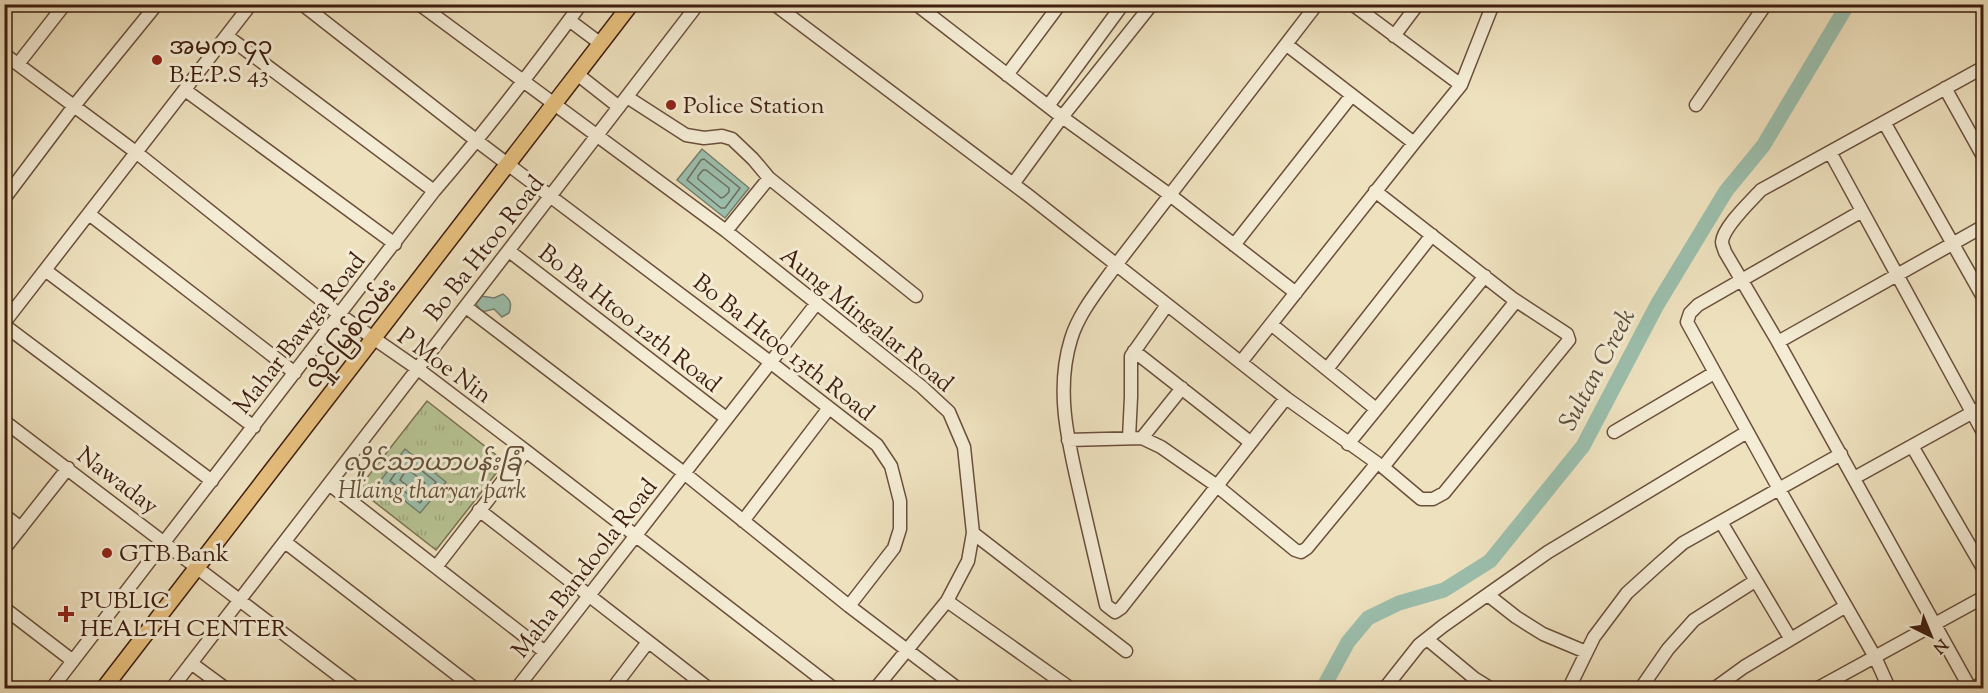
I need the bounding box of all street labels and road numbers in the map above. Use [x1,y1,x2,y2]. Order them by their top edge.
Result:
street label: Bo Ba Htoo Road [418,169,554,330]
street label: Bo Ba Htoo 12th Road [530,237,728,402]
street label: Aung Mingalar Road [772,240,960,401]
street label: Mahar Bawga Road [227,246,375,422]
street label: Bo Ba Htoo 13th Road [685,267,881,431]
street label: လှိုင်မြစ်လမ်း [297,271,406,397]
street label: P Moe Nin [389,321,498,413]
street label: Nawaday [69,440,165,524]
street label: Maha Bandoola Road [505,472,667,666]

